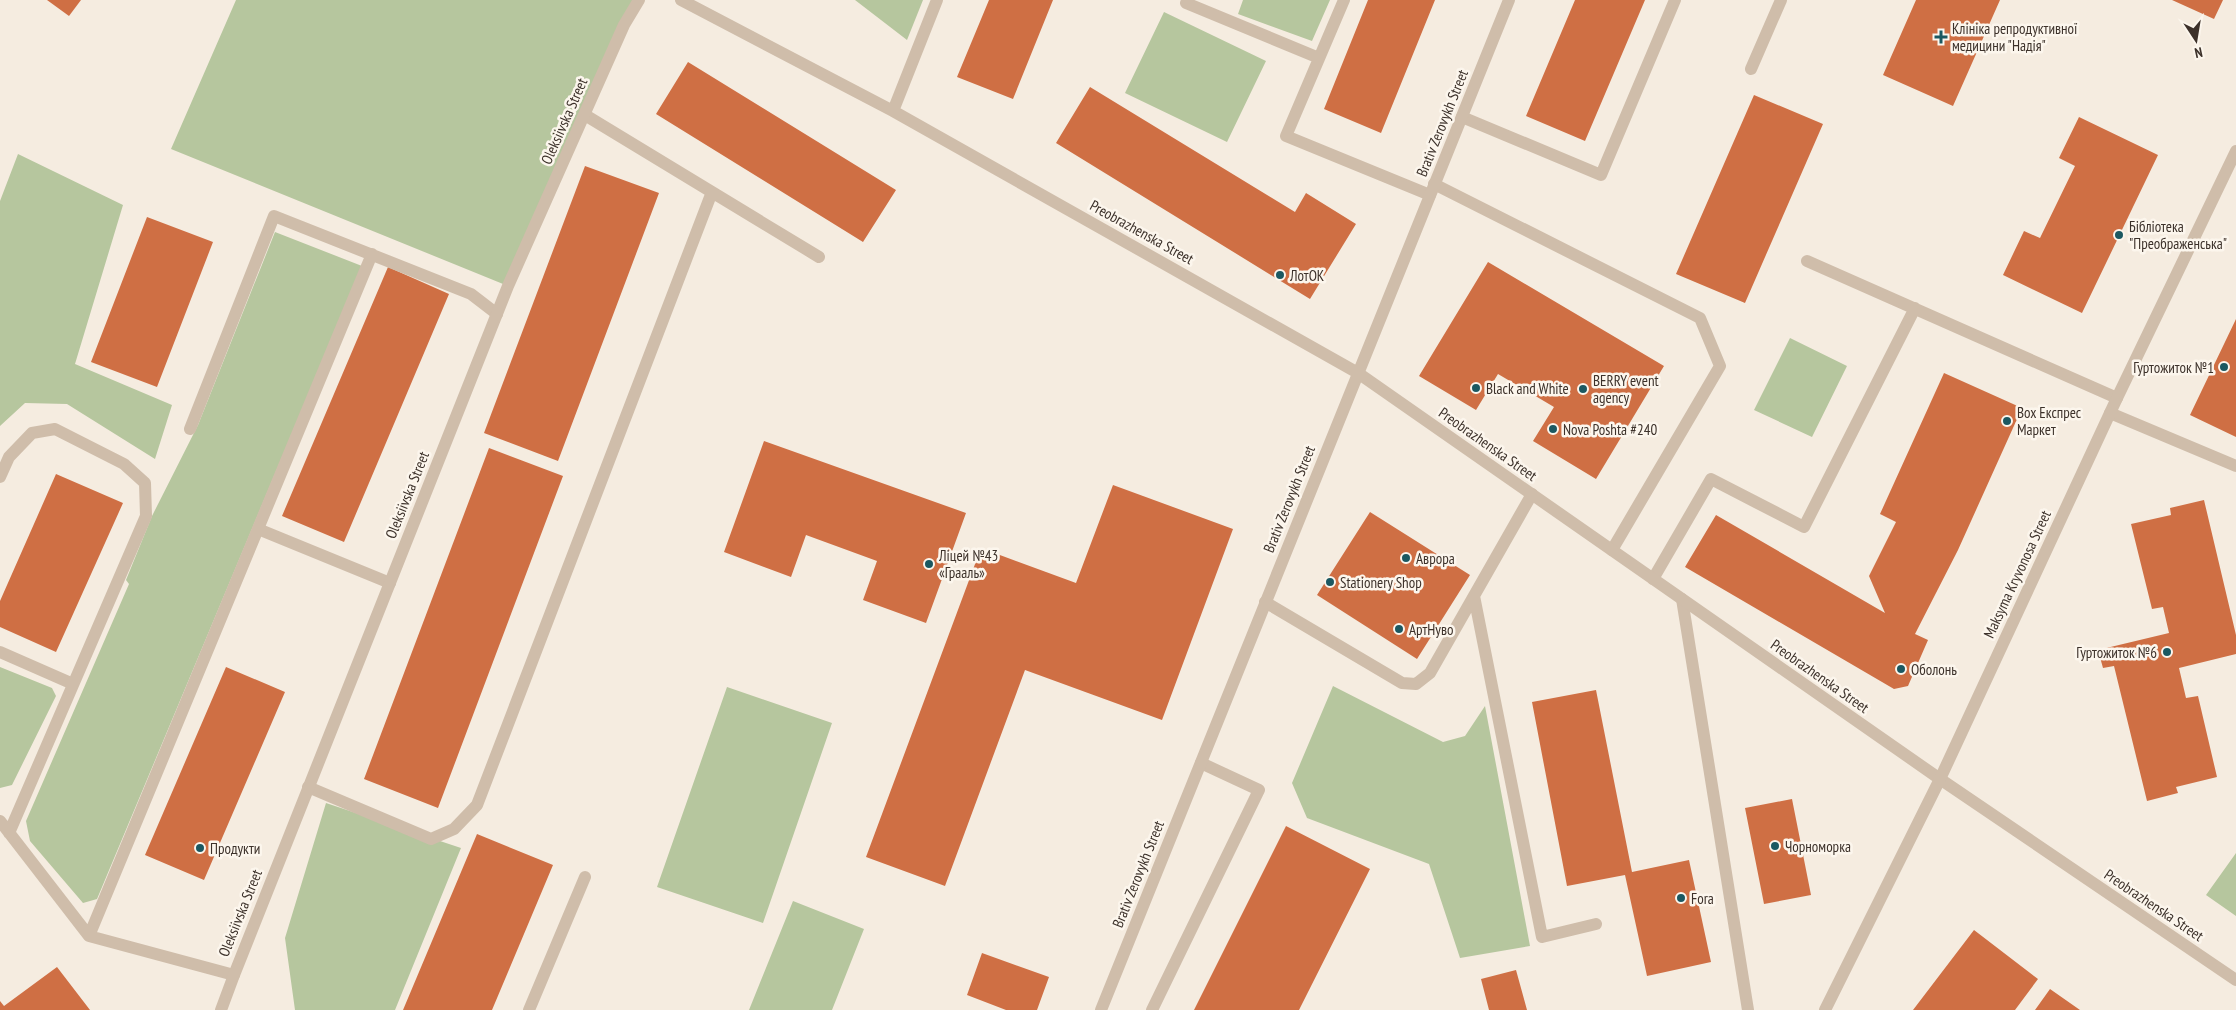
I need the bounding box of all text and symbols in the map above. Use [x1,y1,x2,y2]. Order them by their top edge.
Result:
north arrow [2171,15,2221,65]
place label: Клініка репродуктивної медицини "Надія" [1952,19,2078,55]
marker: Клініка репродуктивної медицини "Надія" [1934,30,1948,44]
text: N [2193,43,2204,62]
street label: Brativ Zerovykh Street [1412,67,1472,179]
street label: Oleksiivska Street [537,75,591,167]
street label: Preobrazhenska Street [1087,196,1197,268]
place label: Бібліотека "Преображенська" [2129,217,2227,253]
marker: Бібліотека "Преображенська" [2113,229,2125,241]
place label: ЛотОК [1289,266,1325,285]
marker: ЛотОК [1274,269,1286,281]
place label: Гуртожиток №1 [2133,358,2214,377]
marker: Гуртожиток №1 [2218,361,2230,373]
place label: BERRY event agency [1593,371,1659,407]
place label: Black and White [1486,379,1569,398]
marker: Black and White [1470,382,1482,394]
marker: BERRY event agency [1577,383,1589,395]
street label: Preobrazhenska Street [1435,403,1541,485]
place label: Box Експрес Маркет [2017,403,2082,439]
marker: Box Експрес Маркет [2001,415,2013,427]
place label: Nova Poshta #240 [1563,420,1657,439]
marker: Nova Poshta #240 [1547,423,1559,435]
street label: Brativ Zerovykh Street [1259,443,1319,555]
street label: Oleksiivska Street [381,449,433,541]
street label: Maksyma Kryvonosa Street [1979,507,2055,641]
place label: Ліцей №43 «Грааль» [938,546,998,582]
place label: Аврора [1416,549,1455,568]
marker: Аврора [1400,552,1412,564]
marker: Ліцей №43 «Грааль» [923,558,935,570]
place label: Stationery Shop [1340,573,1422,592]
marker: Stationery Shop [1324,576,1336,588]
place label: АртНуво [1409,620,1453,639]
marker: АртНуво [1393,623,1405,635]
street label: Preobrazhenska Street [1767,635,1873,717]
place label: Гуртожиток №6 [2076,643,2157,662]
marker: Гуртожиток №6 [2161,646,2173,658]
place label: Оболонь [1911,660,1957,679]
marker: Оболонь [1895,663,1907,675]
street label: Brativ Zerovykh Street [1108,818,1168,930]
place label: Чорноморка [1785,837,1851,856]
place label: Продукти [210,839,260,858]
marker: Чорноморка [1769,840,1781,852]
marker: Продукти [194,842,206,854]
street label: Preobrazhenska Street [2101,865,2207,945]
street label: Oleksiivska Street [214,867,266,959]
place label: Fora [1691,889,1714,908]
marker: Fora [1675,892,1687,904]

